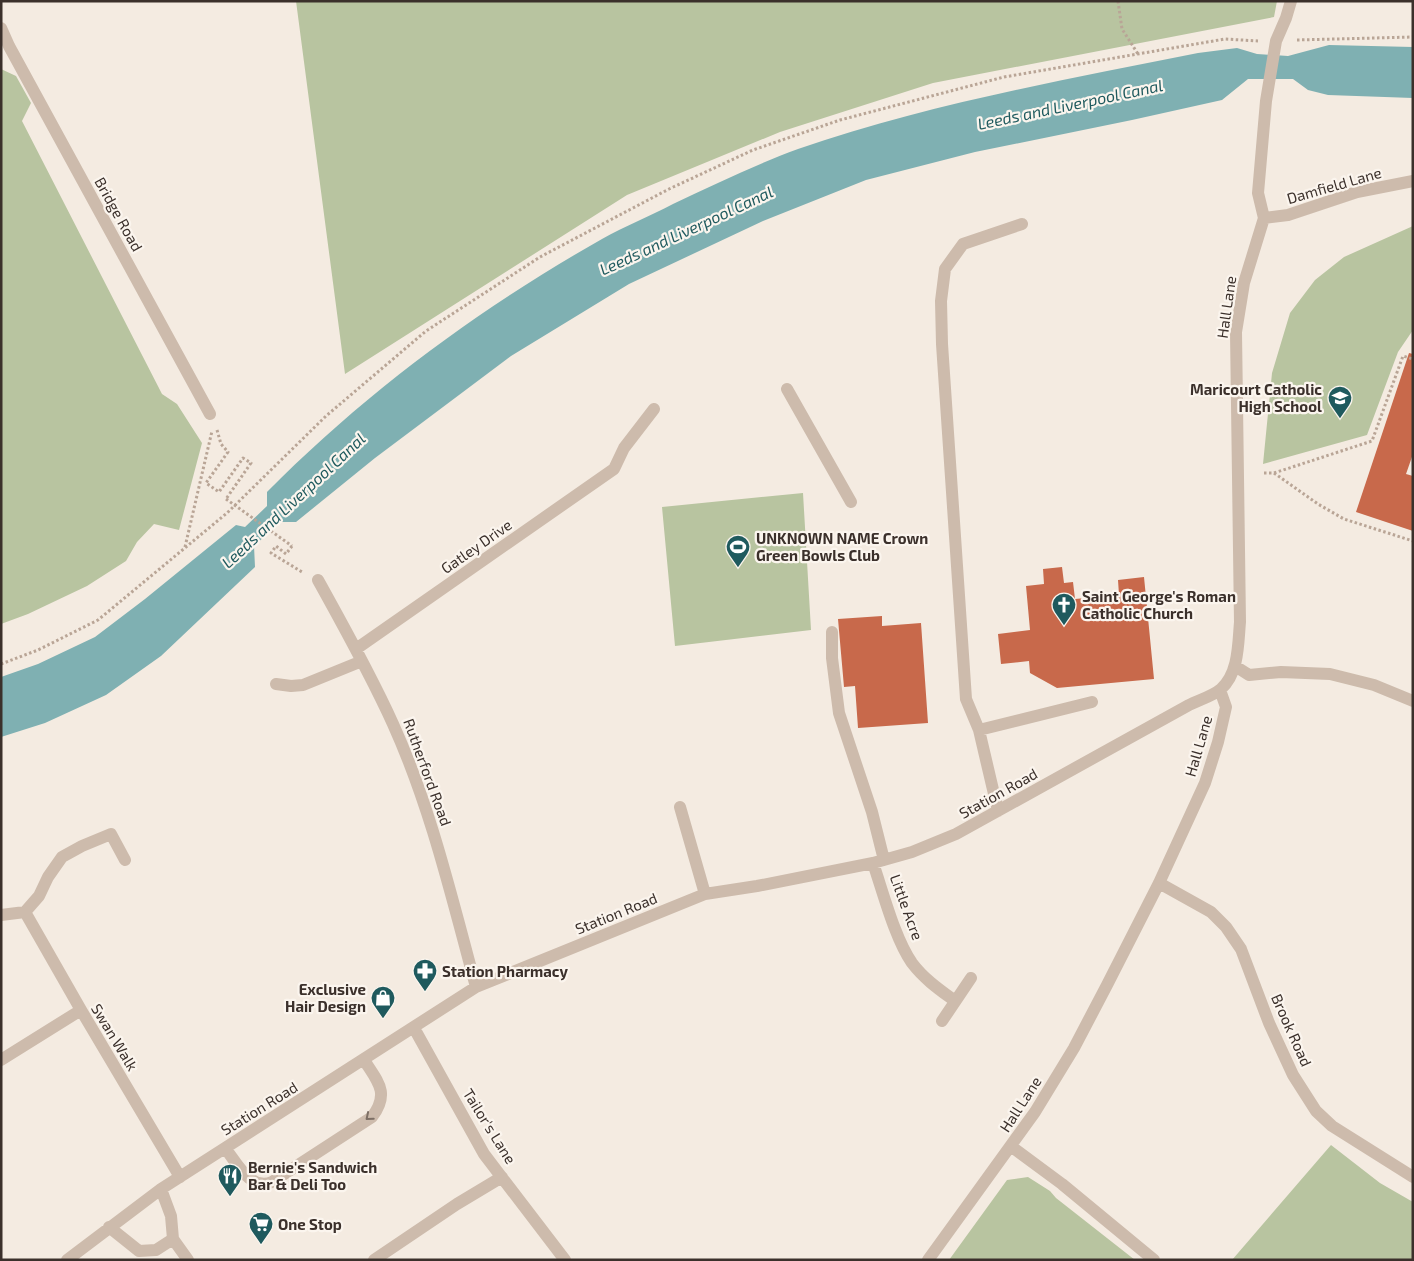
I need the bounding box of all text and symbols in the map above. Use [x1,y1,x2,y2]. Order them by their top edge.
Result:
water label: Leeds and Liverpool Canal [976,75,1164,133]
street label: Damfield Lane [1285,163,1383,207]
street label: Bridge Road [91,174,147,254]
water label: Leeds and Liverpool Canal [596,181,776,279]
street label: Hall Lane [1213,275,1239,339]
place label: Maricourt Catholic High School [1190,380,1322,415]
school or university icon: Maricourt Catholic High School [1327,385,1353,419]
water label: Leeds and Liverpool Canal [217,429,369,571]
street label: Gatley Drive [437,515,515,577]
place label: UNKNOWN NAME Crown Green Bowls Club [756,529,928,564]
sports icon: UNKNOWN NAME Crown Green Bowls Club [725,534,751,568]
place label: Saint George's Roman Catholic Church [1082,587,1236,622]
church icon: Saint George's Roman Catholic Church [1051,592,1077,626]
street label: Hall Lane [1181,713,1215,779]
street label: Rutherford Road [400,716,456,828]
street label: Station Road [956,764,1040,822]
street label: Little Acre [887,872,927,942]
street label: Station Road [572,888,660,938]
pharmacy icon: Station Pharmacy [412,958,438,992]
place label: Station Pharmacy [442,962,568,981]
place label: Exclusive Hair Design [285,980,366,1015]
shop icon: Exclusive Hair Design [370,985,396,1019]
street label: Brook Road [1268,991,1316,1069]
street label: Swan Walk [88,1000,142,1074]
street label: Hall Lane [995,1073,1045,1135]
street label: Station Road [217,1077,301,1139]
street label: Tailor's Lane [460,1085,520,1167]
one-way arrow [366,1112,375,1121]
place label: Bernie's Sandwich Bar & Deli Too [248,1158,377,1193]
restaurant icon: Bernie's Sandwich Bar & Deli Too [217,1163,243,1197]
supermarket icon: One Stop [248,1211,274,1245]
place label: One Stop [278,1215,342,1233]

